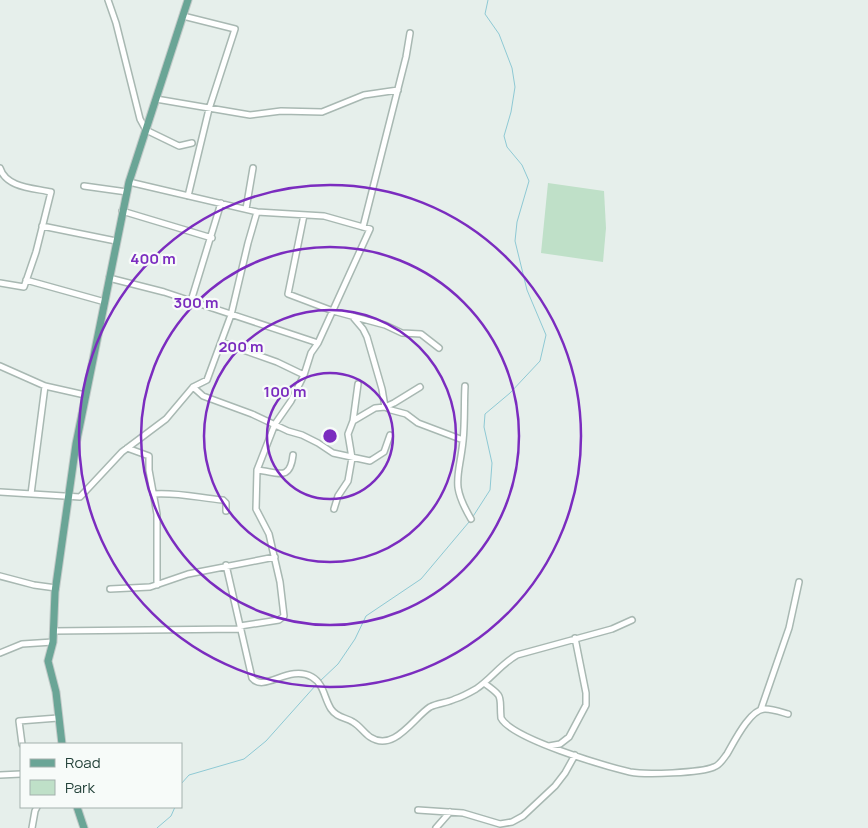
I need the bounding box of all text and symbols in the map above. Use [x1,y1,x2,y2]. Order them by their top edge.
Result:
text: 400 m [130,248,176,269]
text: 300 m [174,292,218,313]
text: 200 m [218,336,264,357]
text: 100 m [264,381,306,402]
centre of rings [321,427,339,445]
legend [20,743,182,808]
text: Road [65,752,101,773]
text: Park [65,777,95,798]

